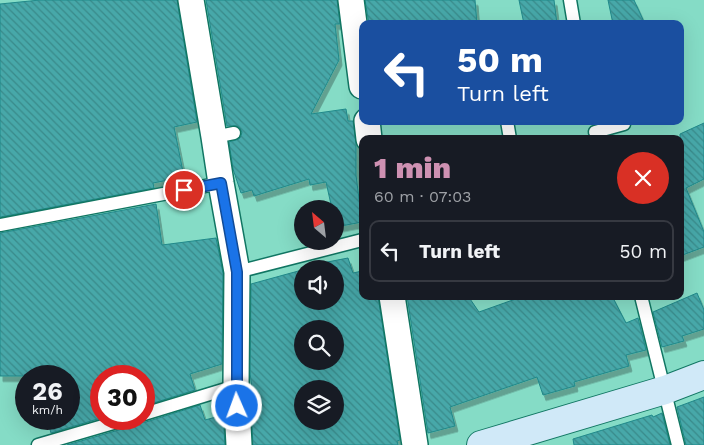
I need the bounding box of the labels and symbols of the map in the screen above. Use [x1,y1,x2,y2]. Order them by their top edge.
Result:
pin [163,169,205,211]
north arrow [294,200,344,250]
speed limit sign: 30 [90,365,155,430]
position arrow [210,379,262,431]

